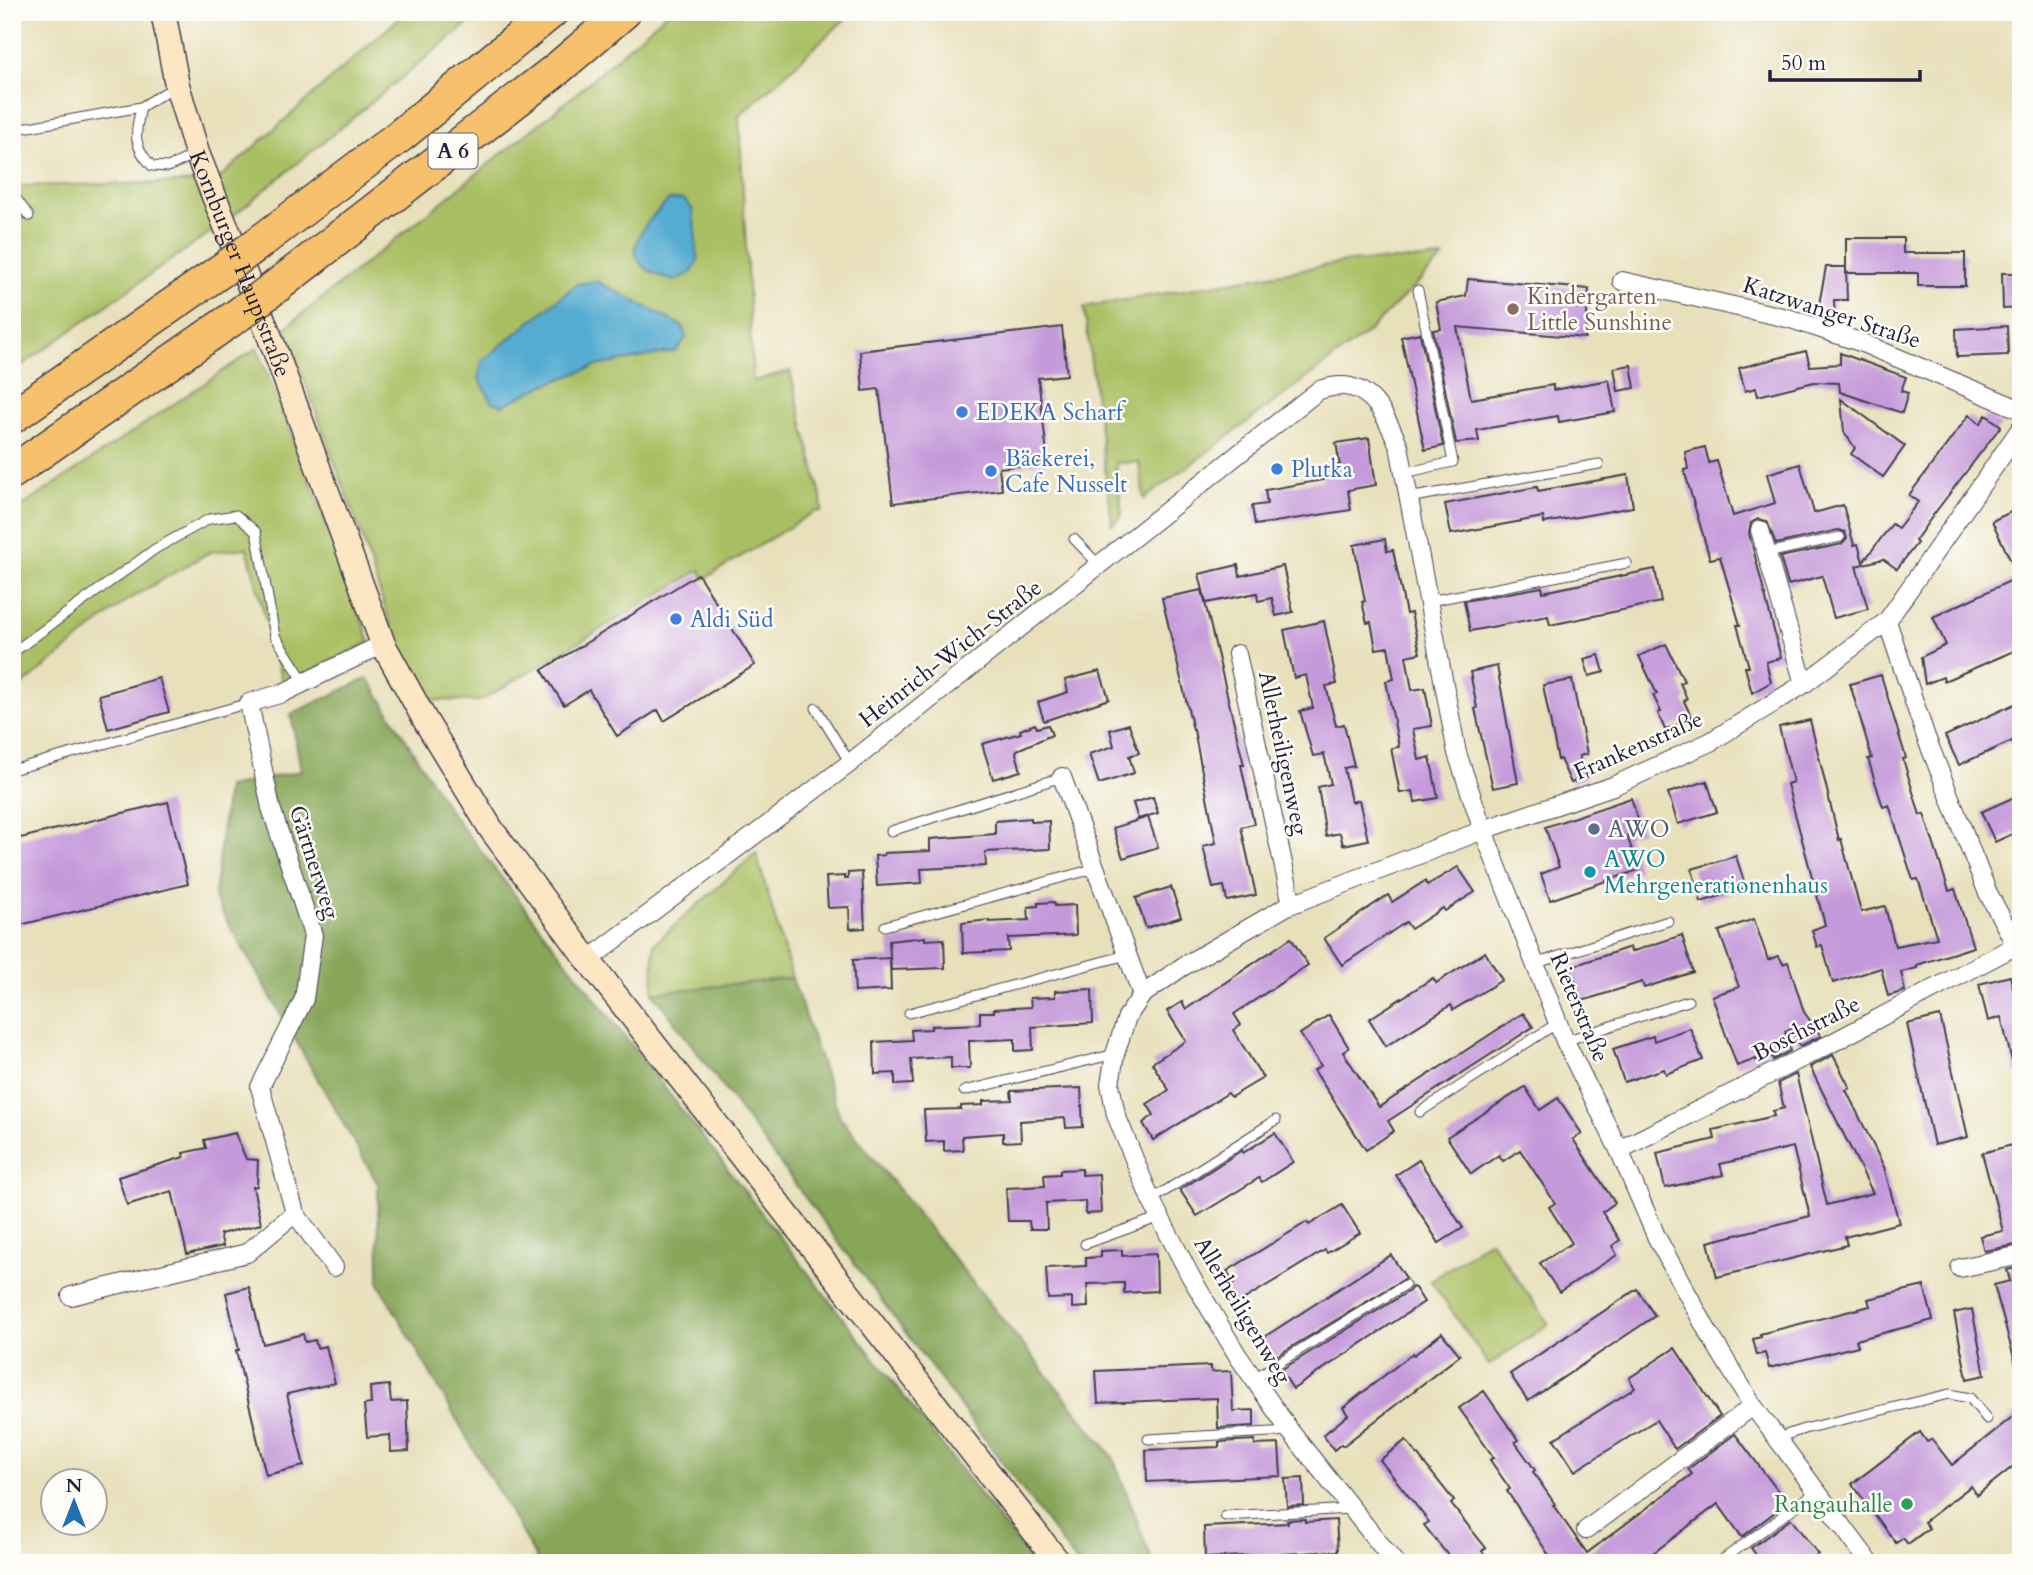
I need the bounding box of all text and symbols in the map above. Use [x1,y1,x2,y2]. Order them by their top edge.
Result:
scale bar [1770,38,1921,82]
text: 50 m [1781,49,1826,78]
road number: A 6 [428,134,477,168]
street label: Kornburger Hauptstraße [181,146,298,381]
street label: Katzwanger Straße [1739,269,1925,356]
place label: Kindergarten Little Sunshine [1527,281,1672,338]
marker: Kindergarten Little Sunshine [1505,301,1521,317]
place label: EDEKA Scharf [976,397,1127,428]
marker: EDEKA Scharf [954,404,970,420]
place label: Bäckerei, Cafe Nusselt [1005,443,1127,500]
place label: Plutka [1291,454,1353,485]
marker: Plutka [1269,461,1285,477]
marker: Bäckerei, Cafe Nusselt [983,463,999,479]
street label: Heinrich-Wich-Straße [853,572,1048,735]
place label: Aldi Süd [690,604,774,635]
marker: Aldi Süd [668,611,684,627]
street label: Allerheiligenweg [1251,668,1316,838]
street label: Frankenstraße [1569,703,1707,788]
street label: Gärtnerweg [282,801,347,923]
place label: AWO [1608,814,1670,845]
marker: AWO [1586,821,1602,837]
place label: AWO Mehrgenerationenhaus [1604,844,1828,901]
marker: AWO Mehrgenerationenhaus [1582,864,1598,880]
street label: Rieterstraße [1543,948,1617,1067]
street label: Boschstraße [1747,988,1865,1069]
street label: Allerheiligenweg [1186,1231,1299,1390]
north arrow [38,1466,108,1536]
text: N [66,1473,83,1499]
place label: Rangauhalle [1774,1489,1893,1520]
marker: Rangauhalle [1899,1496,1915,1512]

